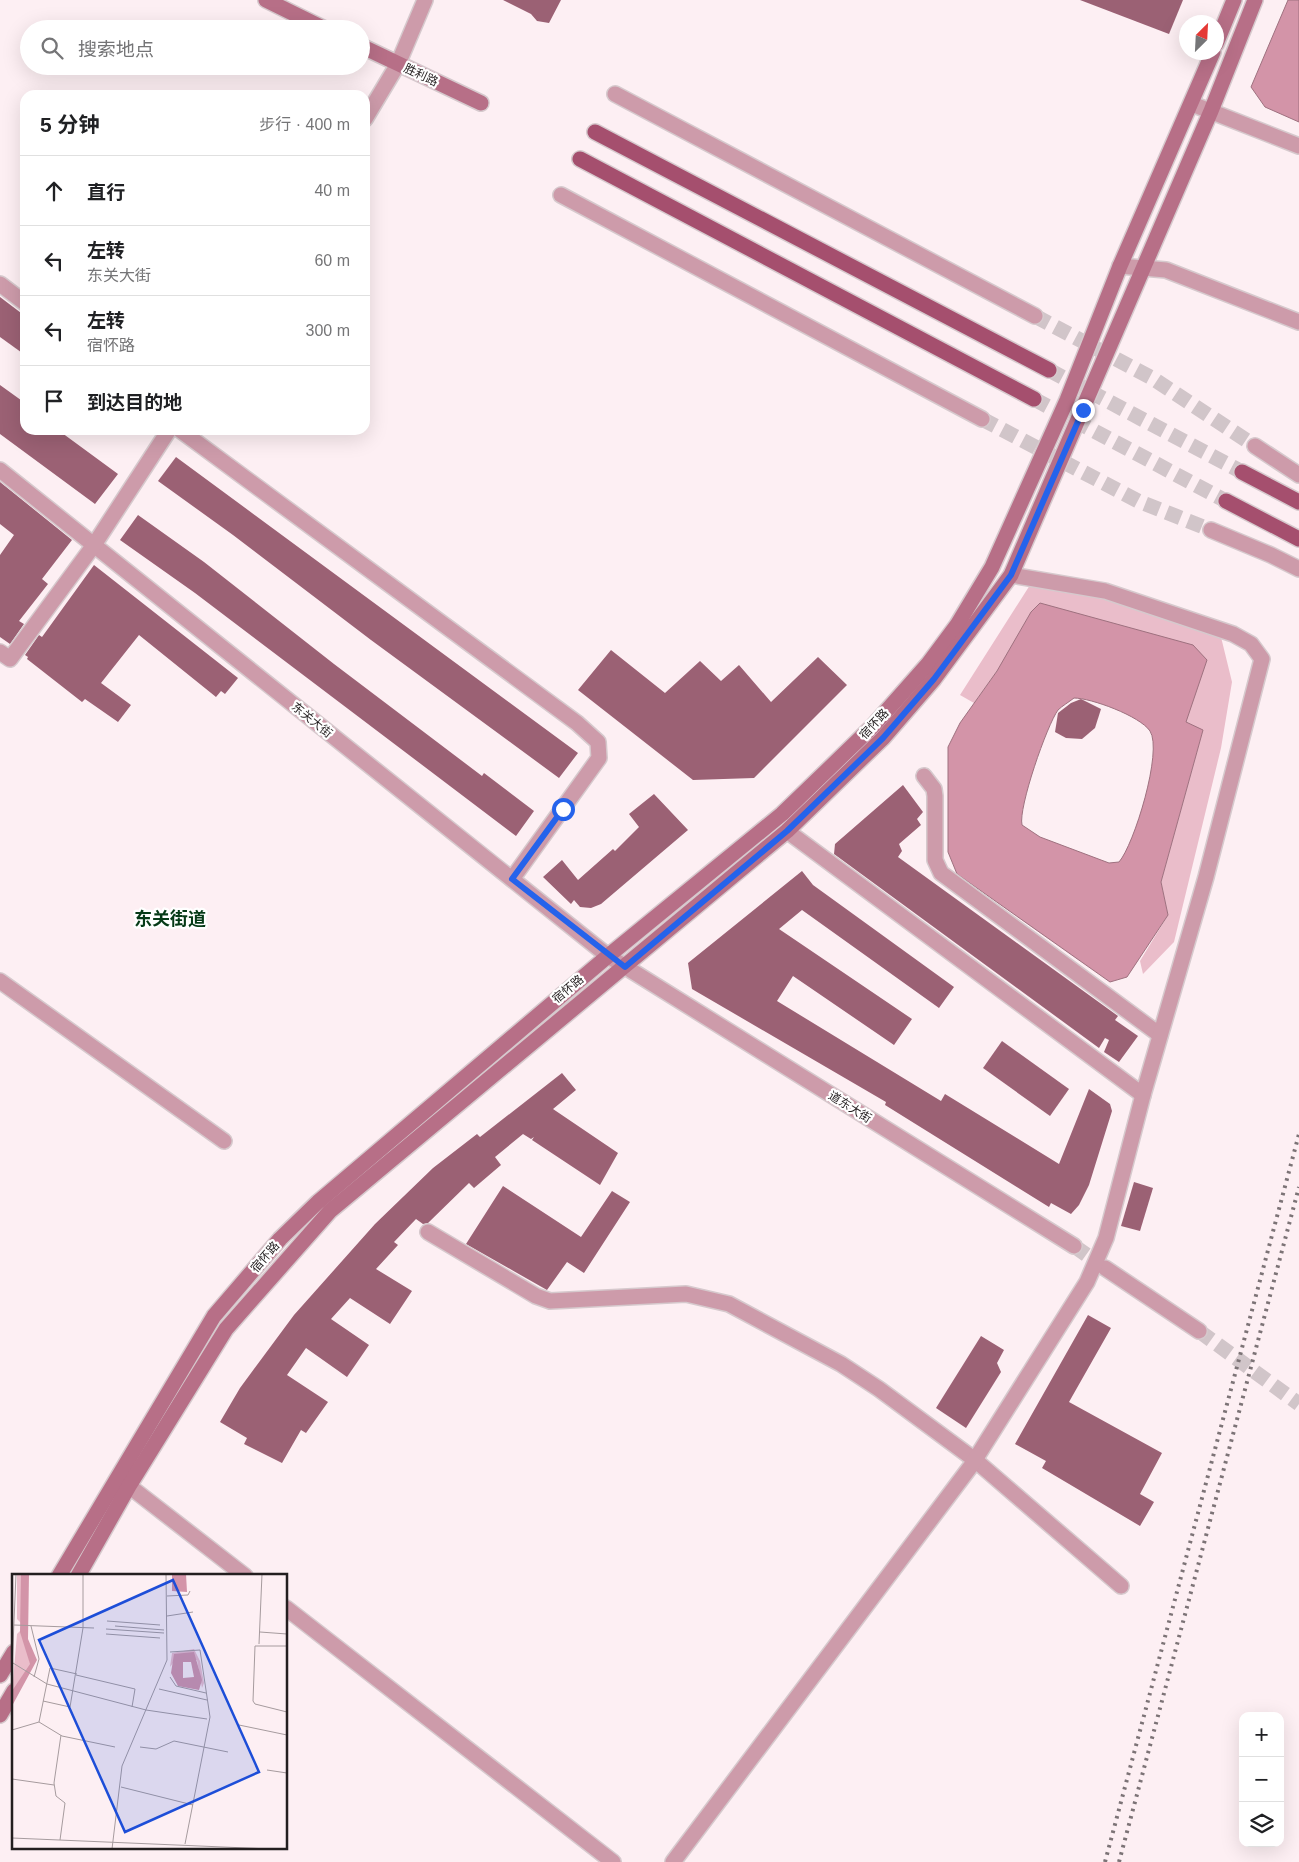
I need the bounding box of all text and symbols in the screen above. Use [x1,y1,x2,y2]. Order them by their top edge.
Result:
north arrow [1179,15,1224,60]
search box [20,20,370,75]
icon: search [38,34,66,62]
text: 搜索地点 [78,39,154,60]
street label: 胜利路 [402,61,440,89]
text: 5 分钟 [40,113,100,136]
text: 步行 · 400 m [259,116,350,133]
icon: ahead [40,177,68,205]
text: 直行 [87,182,125,203]
text: 40 m [314,182,350,199]
text: 左转 [87,240,125,261]
icon: left [40,247,68,275]
text: 60 m [314,252,350,269]
text: 东关大街 [87,267,151,284]
text: 左转 [87,310,125,331]
icon: left [40,317,68,345]
text: 300 m [306,322,350,339]
text: 宿怀路 [87,337,135,354]
icon: arrive [40,387,68,415]
text: 到达目的地 [87,392,182,413]
route end [1072,399,1095,422]
street label: 东关大街 [289,699,335,741]
street label: 宿怀路 [857,706,891,742]
route start [552,798,575,821]
district label: 东关街道 [134,909,206,929]
street label: 宿怀路 [550,972,586,1006]
street label: 道东大街 [826,1088,874,1126]
street label: 宿怀路 [248,1239,282,1275]
inset map [12,1574,288,1850]
map controls [1239,1712,1284,1847]
button: + [1239,1712,1284,1757]
button: − [1239,1757,1284,1802]
button: layers [1239,1802,1284,1847]

